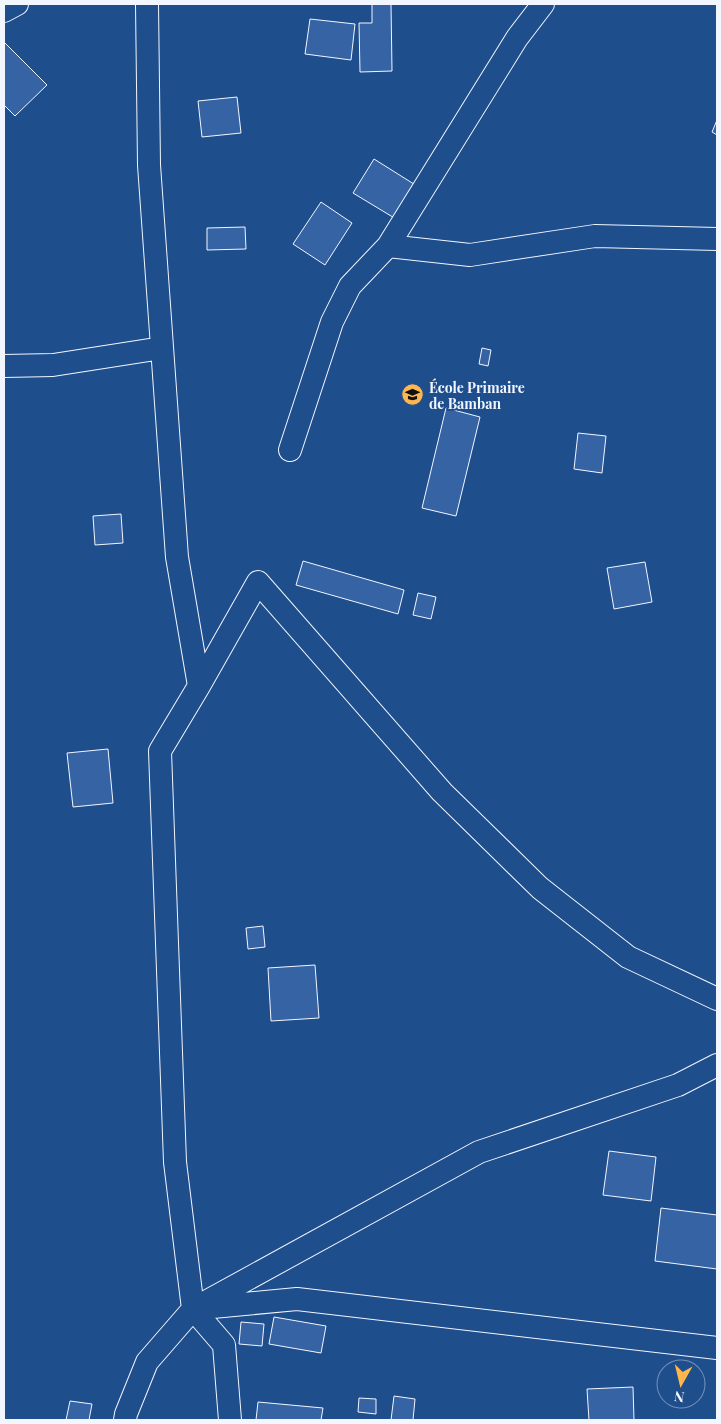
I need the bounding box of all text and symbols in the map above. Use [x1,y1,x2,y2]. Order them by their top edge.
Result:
place label: École Primaire de Bamban [429,378,525,413]
school or university icon: École Primaire de Bamban [401,383,425,407]
north arrow [656,1359,706,1409]
text: N [673,1387,685,1407]

